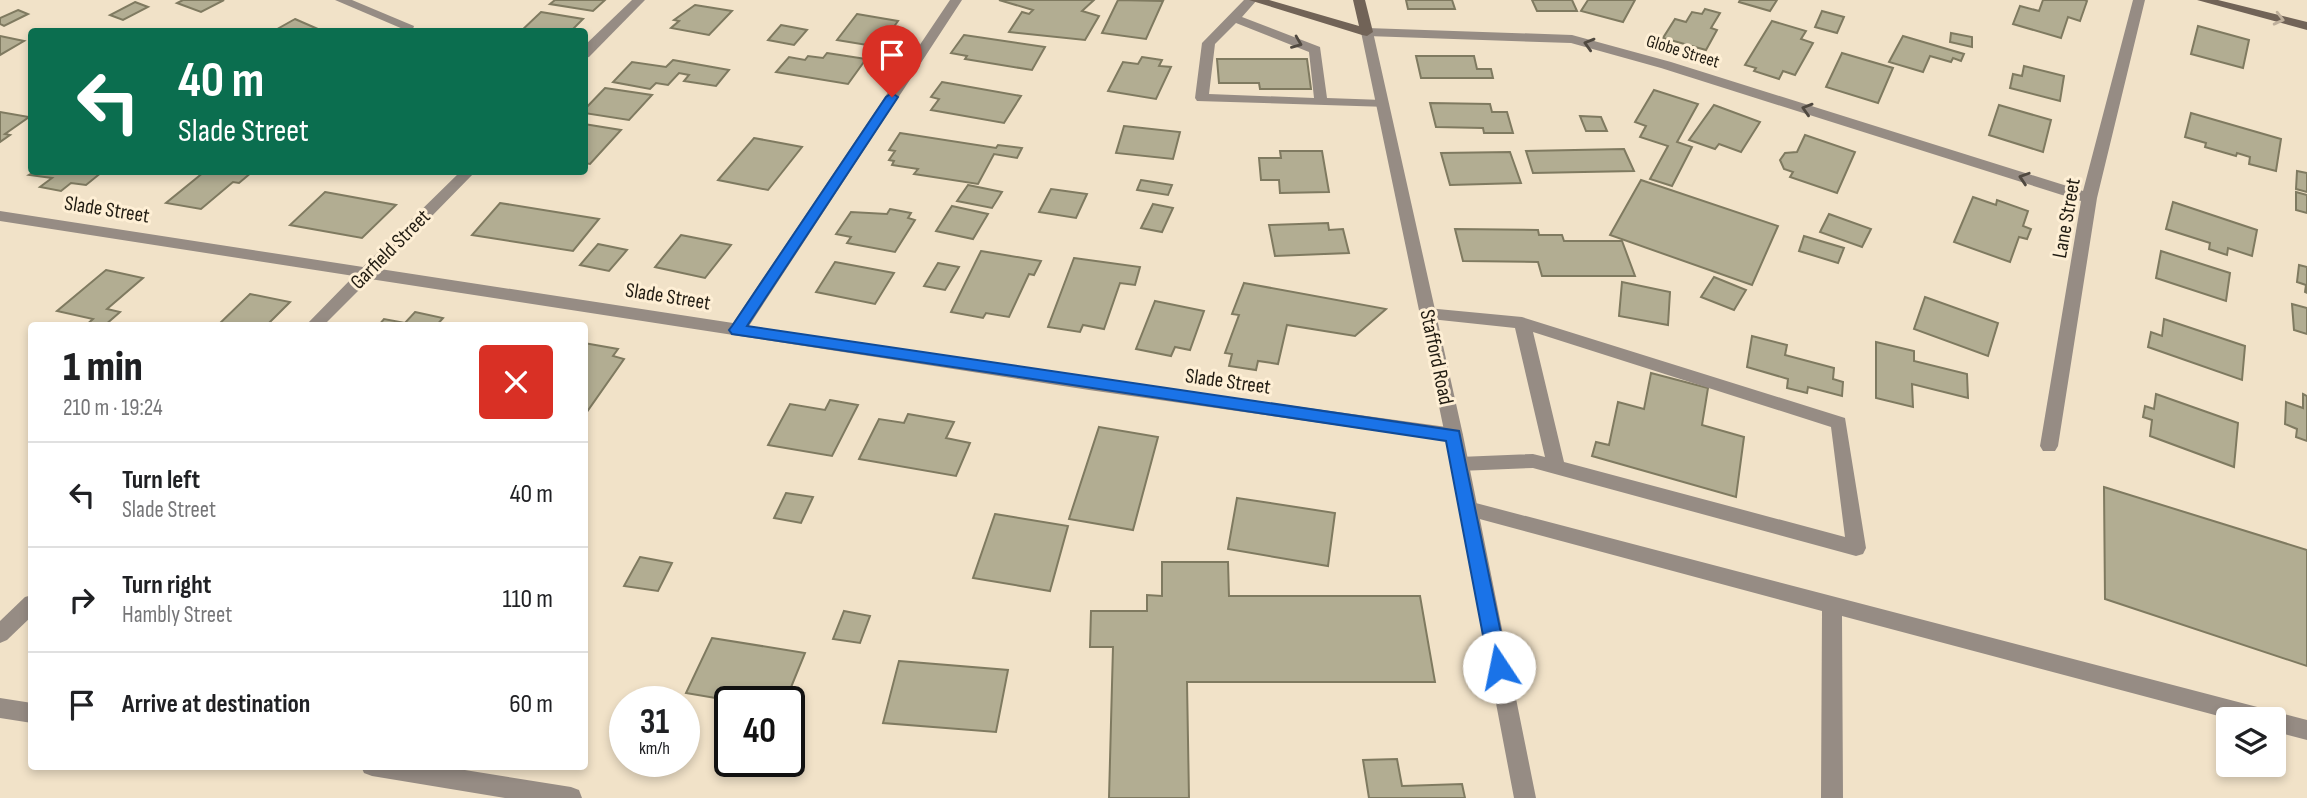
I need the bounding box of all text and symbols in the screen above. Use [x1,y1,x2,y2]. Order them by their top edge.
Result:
one-way arrow [2272,11,2284,25]
pin [862,25,922,97]
street label: Globe Street [1644,30,1722,73]
one-way arrow [1291,35,1303,49]
icon: arrive [873,36,911,74]
one-way arrow [1584,37,1596,52]
text: 40 m [178,52,264,111]
icon: left [63,56,154,147]
one-way arrow [1802,103,1814,117]
text: Slade Street [178,112,309,151]
one-way arrow [2019,171,2031,186]
street label: Lane Street [2047,176,2086,260]
street label: Slade Street [63,190,151,229]
street label: Garfield Street [345,204,436,295]
street label: Slade Street [624,277,712,316]
street label: Stafford Road [1414,307,1459,407]
text: 1 min [63,342,143,393]
button: close [479,345,553,419]
street label: Slade Street [1184,363,1272,400]
text: 210 m · 19:24 [63,394,163,422]
text: Turn left [122,465,200,496]
icon: left [63,476,101,514]
text: 40 m [510,479,553,510]
text: Slade Street [122,496,216,524]
text: Turn right [122,570,211,601]
icon: right [63,581,101,619]
text: 110 m [502,584,553,615]
text: Hambly Street [122,601,232,629]
position arrow [1462,630,1536,704]
icon: arrive [63,686,101,724]
speed limit sign: 40 [714,686,805,777]
text: Arrive at destination [122,689,310,720]
text: 60 m [509,689,553,720]
text: 31 [640,701,669,744]
map controls [2216,707,2286,777]
button: layers [2216,707,2286,777]
text: km/h [639,738,670,759]

